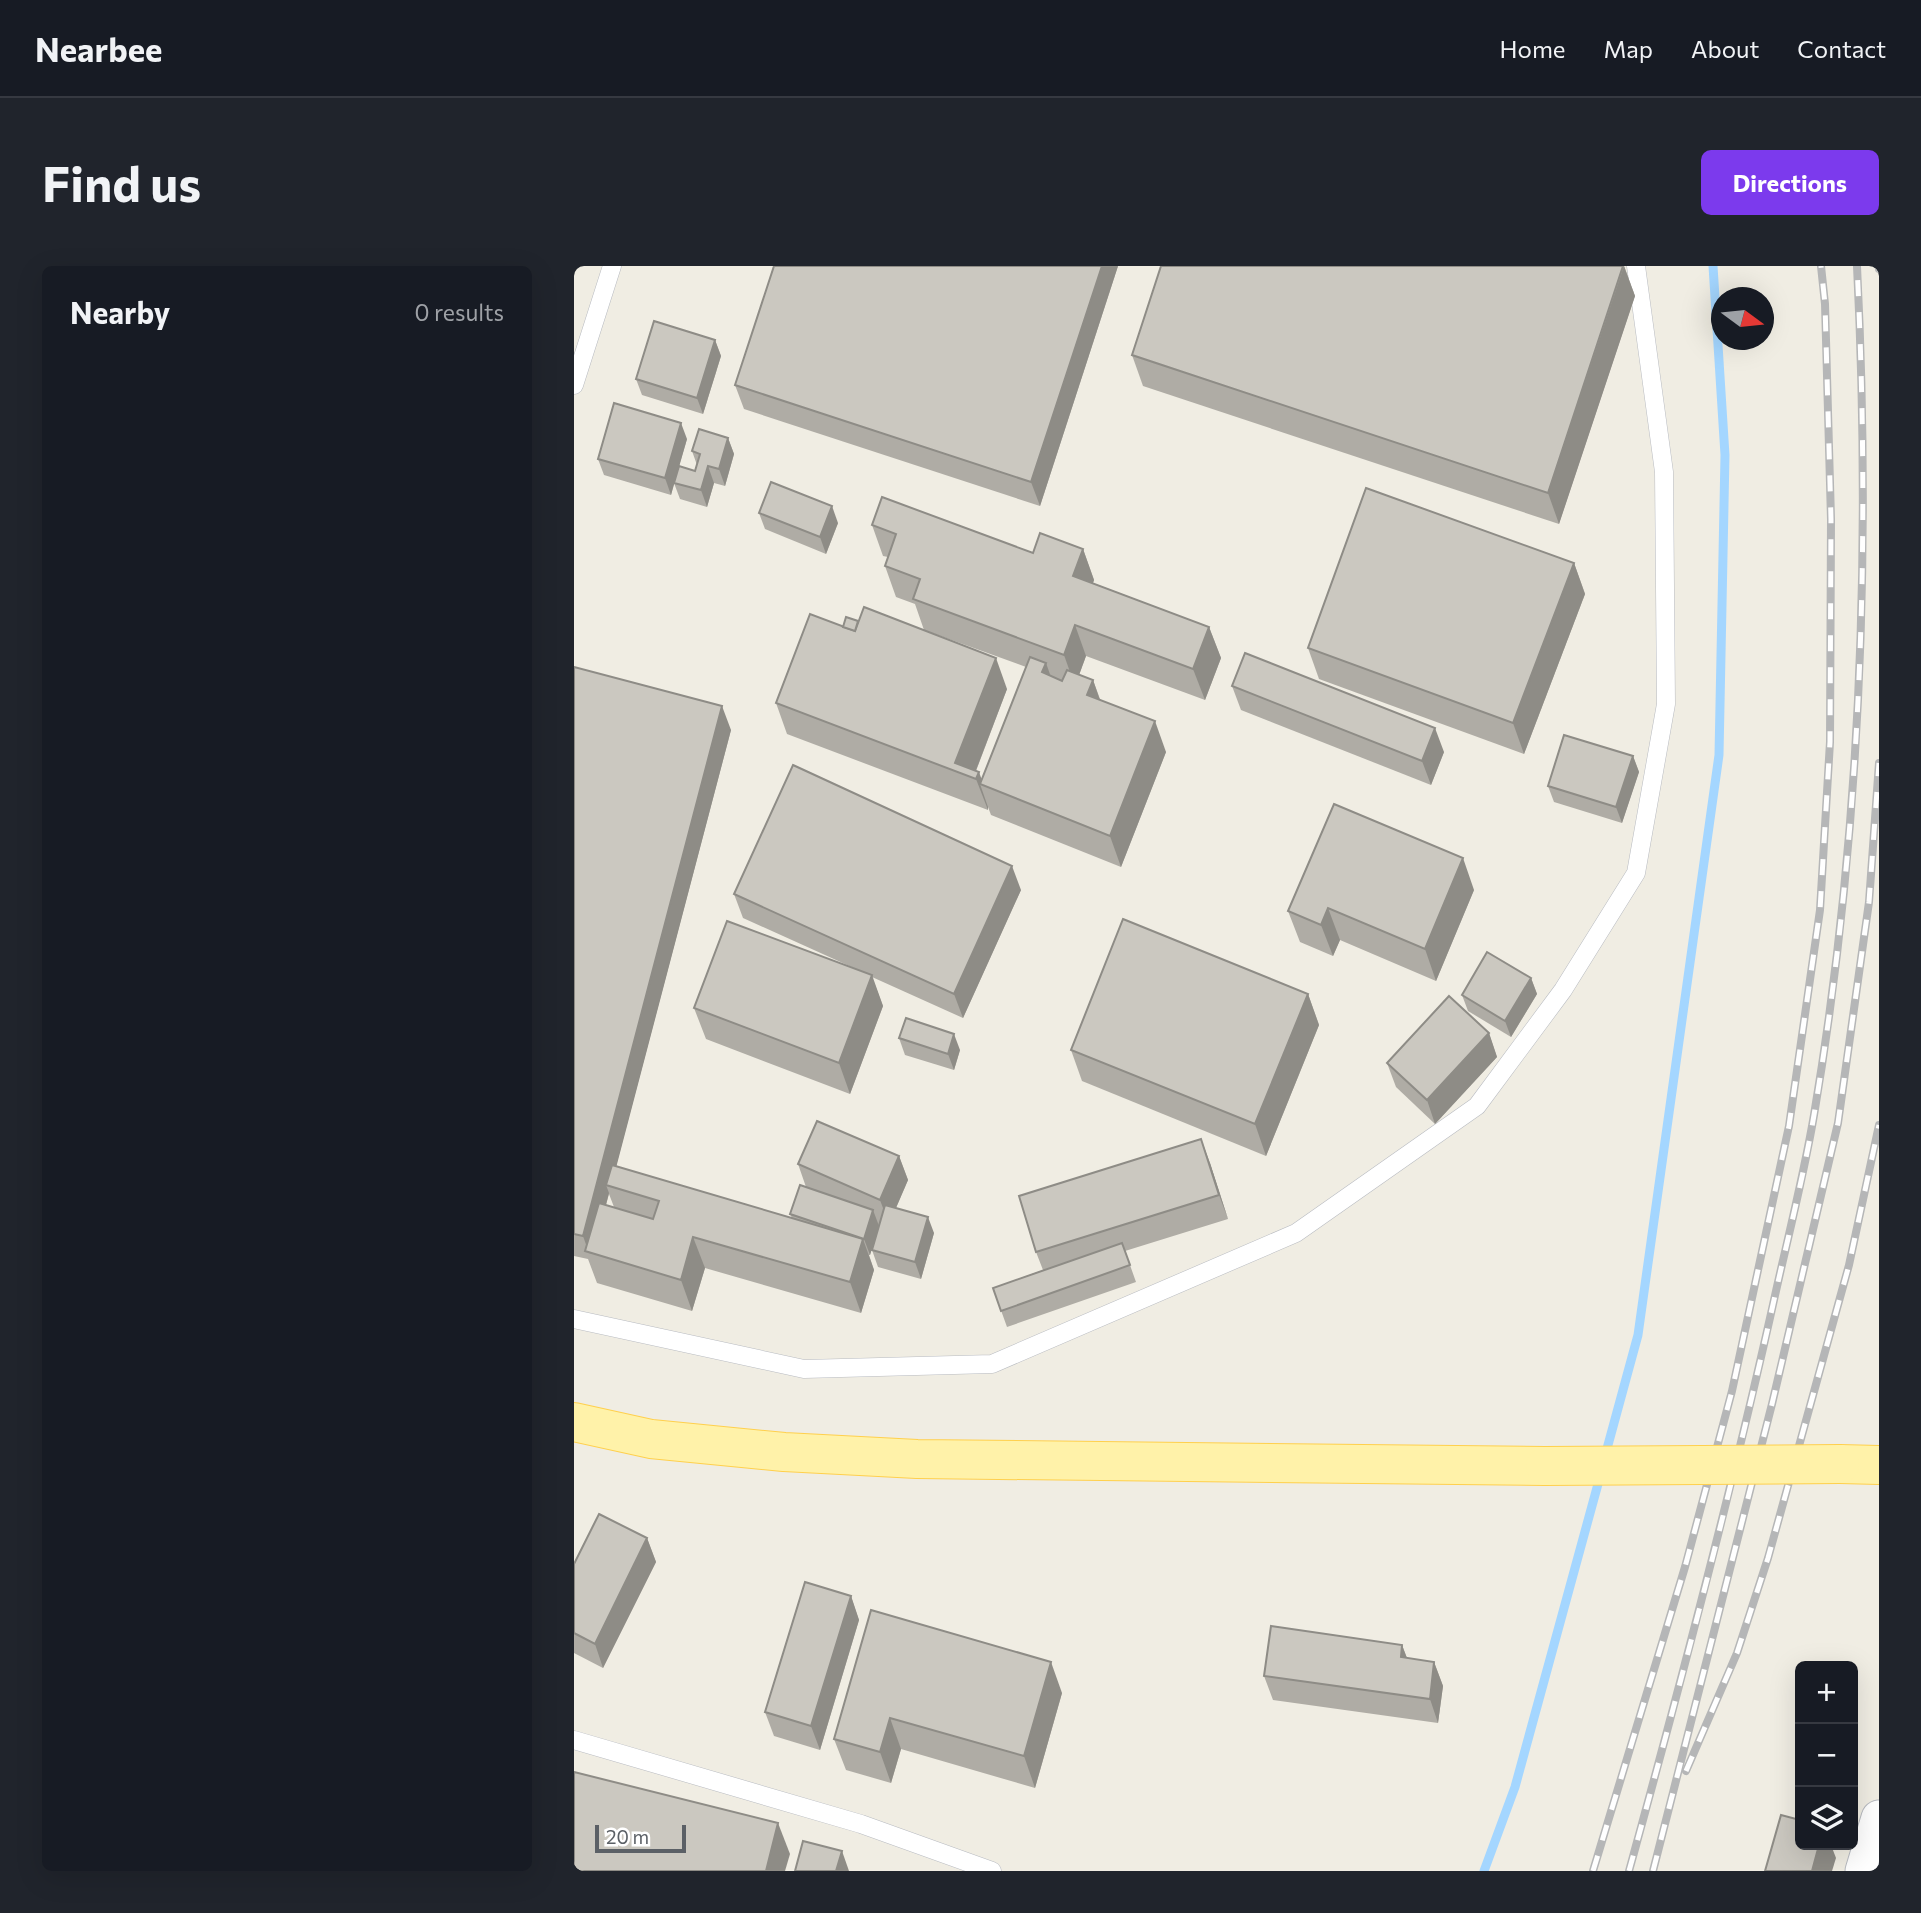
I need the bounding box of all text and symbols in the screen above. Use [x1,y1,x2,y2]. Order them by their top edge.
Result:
text: Nearbee [35,28,162,69]
text: Home [1500,34,1566,63]
text: Map [1604,34,1653,63]
text: About [1691,34,1759,63]
text: Contact [1797,34,1886,63]
button: Directions [1701,150,1879,215]
text: Find us [42,152,201,212]
north arrow [1711,287,1774,350]
text: Nearby [70,293,170,330]
text: 0 results [415,298,504,326]
map controls [1795,1661,1858,1850]
button: + [1795,1661,1858,1724]
button: − [1795,1724,1858,1787]
button: layers [1795,1787,1858,1850]
scale bar [595,1822,686,1854]
text: 20 m [606,1825,649,1848]

